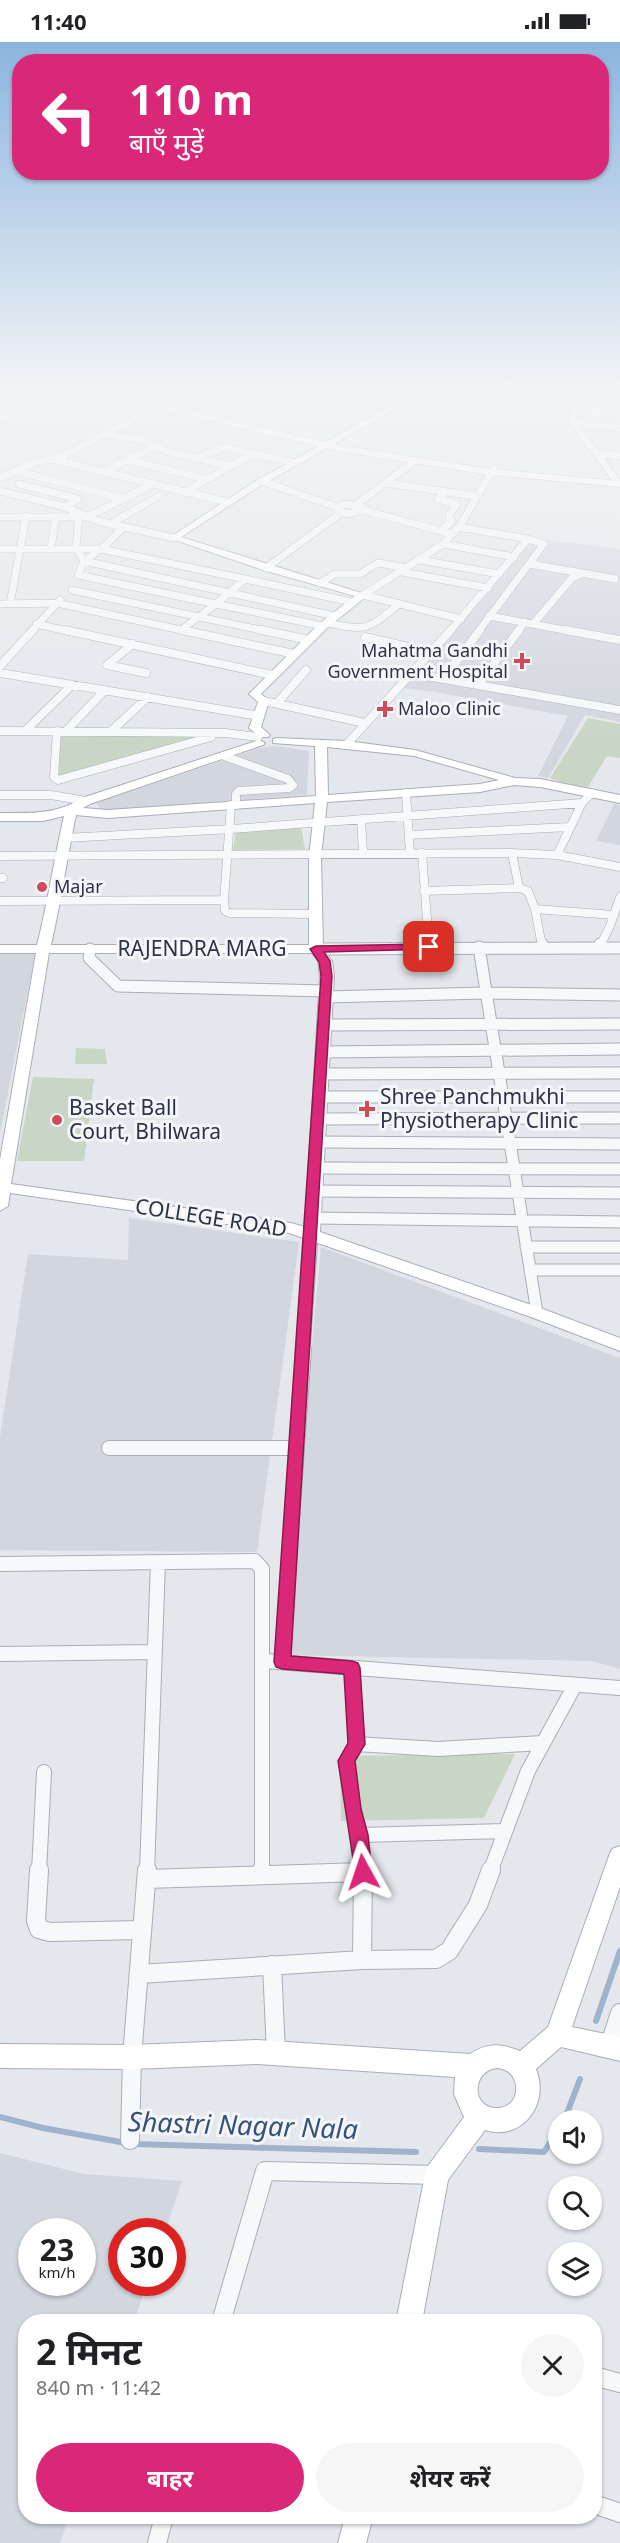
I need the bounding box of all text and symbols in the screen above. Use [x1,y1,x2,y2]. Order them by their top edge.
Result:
text: 11:40 [30,6,87,36]
text: 110 m [129,70,253,127]
icon: left [30,78,108,156]
text: बाएँ मुड़ें [129,124,204,161]
place label: Mahatma Gandhi Government Hospital [327,638,508,683]
marker: Mahatma Gandhi Government Hospital [513,652,531,670]
place label: Maloo Clinic [398,696,501,720]
marker: Maloo Clinic [376,700,394,718]
place label: Majar [54,874,103,898]
marker: Majar [35,880,49,894]
pin [403,921,454,972]
icon: arrive [412,930,445,963]
street label: RAJENDRA MARG [118,934,287,962]
place label: Shree Panchmukhi Physiotherapy Clinic [380,1082,578,1134]
place label: Basket Ball Court, Bhilwara [69,1093,221,1145]
marker: Shree Panchmukhi Physiotherapy Clinic [358,1100,376,1118]
marker: Basket Ball Court, Bhilwara [50,1113,64,1127]
street label: COLLEGE ROAD [133,1191,289,1243]
position arrow [331,1840,395,1904]
water label: Shastri Nagar Nala [128,2102,359,2147]
map controls [548,2110,602,2296]
button: sound [548,2110,602,2164]
button: search [548,2176,602,2230]
speed limit sign: 30 [108,2218,186,2296]
text: 23 [40,2229,74,2270]
button: layers [548,2242,602,2296]
text: km/h [39,2262,75,2282]
text: 2 मिनट [36,2327,142,2376]
button: close [521,2334,584,2397]
text: 840 m · 11:42 [36,2374,161,2401]
button: बाहर [36,2443,304,2512]
button: शेयर करें [316,2443,584,2512]

